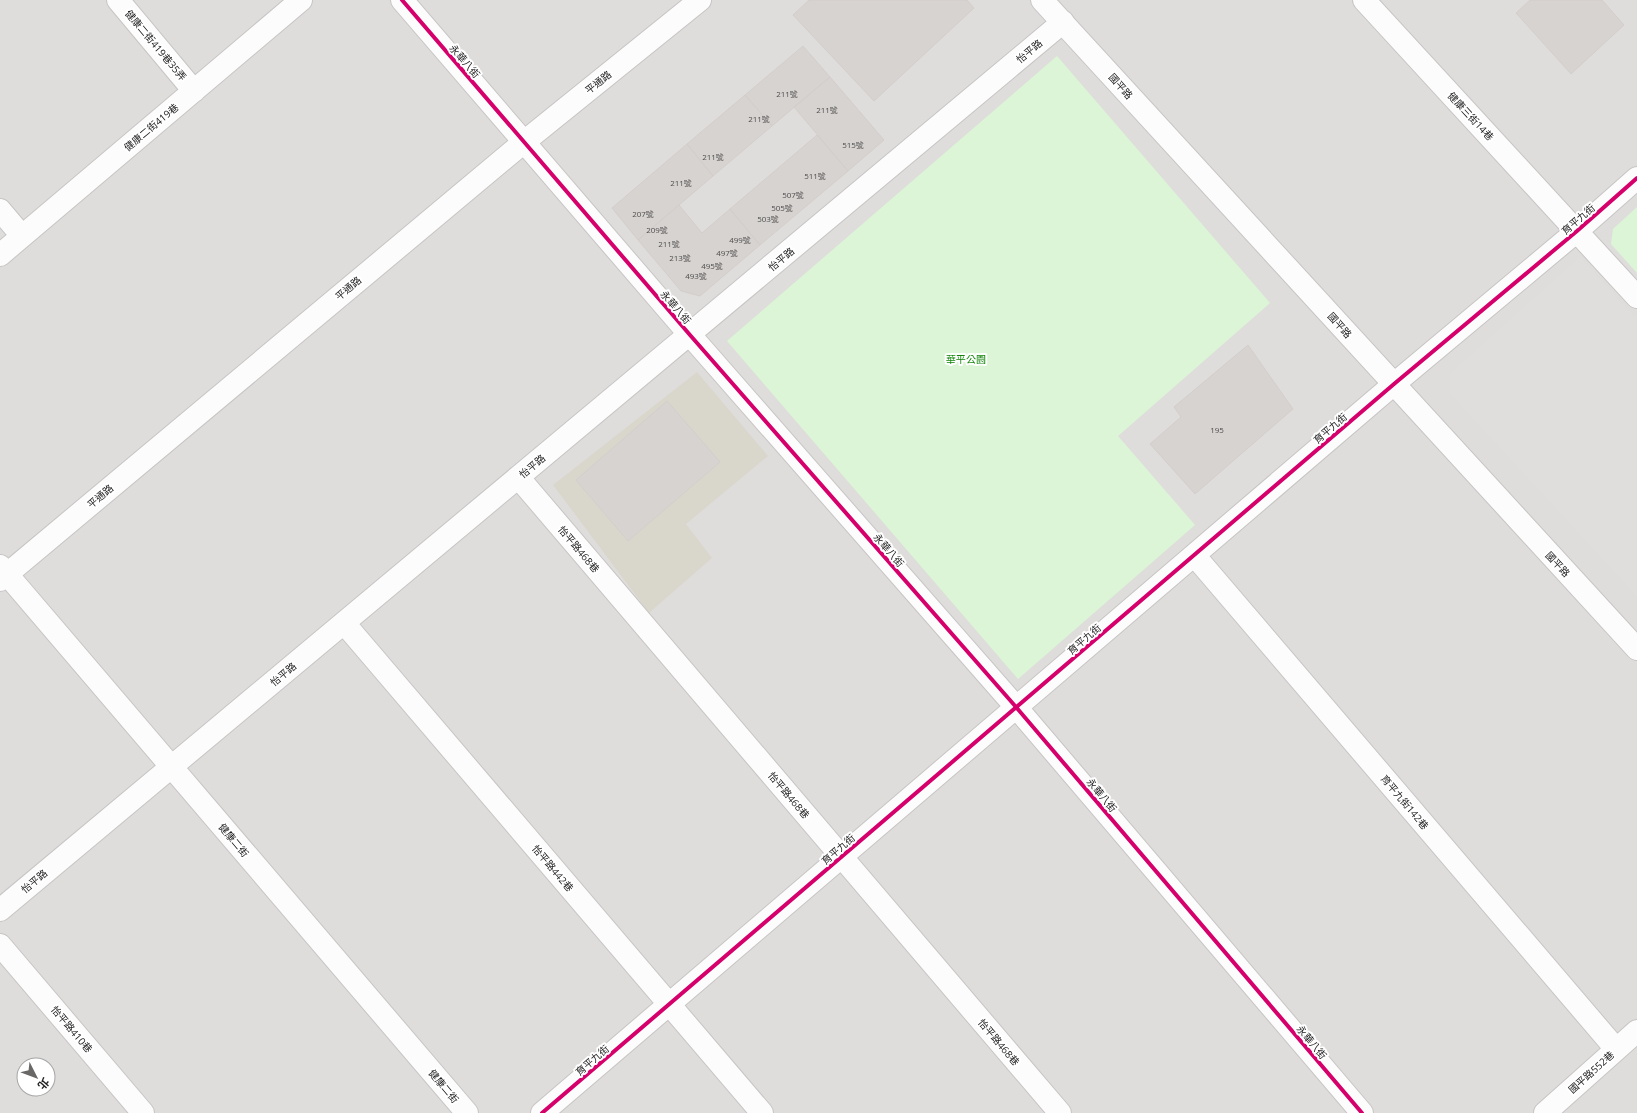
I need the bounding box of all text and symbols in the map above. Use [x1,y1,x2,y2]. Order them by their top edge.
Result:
street label: 健康二街419巷35弄 [122,7,190,83]
street label: 怡平路 [1013,36,1045,66]
street label: 永華八街 [447,41,483,81]
street label: 平通路 [582,67,614,97]
street label: 國平路 [1106,70,1136,102]
house number: 211號 [776,88,798,99]
street label: 健康三街14巷 [1445,89,1497,143]
street label: 健康二街419巷 [121,100,181,154]
house number: 211號 [816,104,838,115]
house number: 211號 [748,113,770,124]
house number: 515號 [842,139,864,150]
house number: 211號 [702,151,724,162]
house number: 511號 [804,170,826,181]
house number: 211號 [670,177,692,188]
house number: 507號 [782,189,804,200]
street label: 育平九街 [1558,201,1598,237]
house number: 505號 [771,202,793,213]
house number: 207號 [632,208,654,219]
house number: 503號 [757,213,779,224]
house number: 209號 [646,224,668,235]
house number: 499號 [729,234,751,245]
house number: 211號 [658,238,680,249]
street label: 怡平路 [765,244,797,274]
house number: 497號 [716,247,738,258]
house number: 213號 [669,252,691,263]
house number: 495號 [701,260,723,271]
house number: 493號 [685,270,707,281]
street label: 平通路 [332,273,364,303]
street label: 永華八街 [658,287,694,327]
street label: 國平路 [1325,309,1355,341]
park label: 華平公園 [946,352,986,366]
street label: 育平九街 [1310,410,1350,446]
house number: 195 [1210,424,1224,435]
street label: 怡平路 [516,451,548,481]
street label: 平通路 [84,481,116,511]
street label: 怡平路468巷 [555,523,603,575]
street label: 永華八街 [871,530,907,570]
street label: 國平路 [1543,548,1573,580]
street label: 育平九街 [1064,621,1104,657]
street label: 怡平路 [267,659,299,689]
street label: 怡平路468巷 [765,769,813,821]
street label: 育平九街142巷 [1378,772,1432,832]
street label: 永華八街 [1084,775,1120,815]
street label: 健康二街 [216,820,252,860]
street label: 育平九街 [818,831,858,867]
street label: 怡平路442巷 [529,842,577,894]
street label: 怡平路 [18,866,50,896]
street label: 怡平路410巷 [48,1003,96,1055]
street label: 怡平路468巷 [975,1016,1023,1068]
street label: 永華八街 [1294,1022,1330,1062]
street label: 育平九街 [572,1042,612,1078]
street label: 國平路552巷 [1565,1048,1617,1096]
north arrow [16,1057,56,1097]
street label: 健康二街 [426,1066,462,1106]
text: 北 [35,1075,53,1093]

